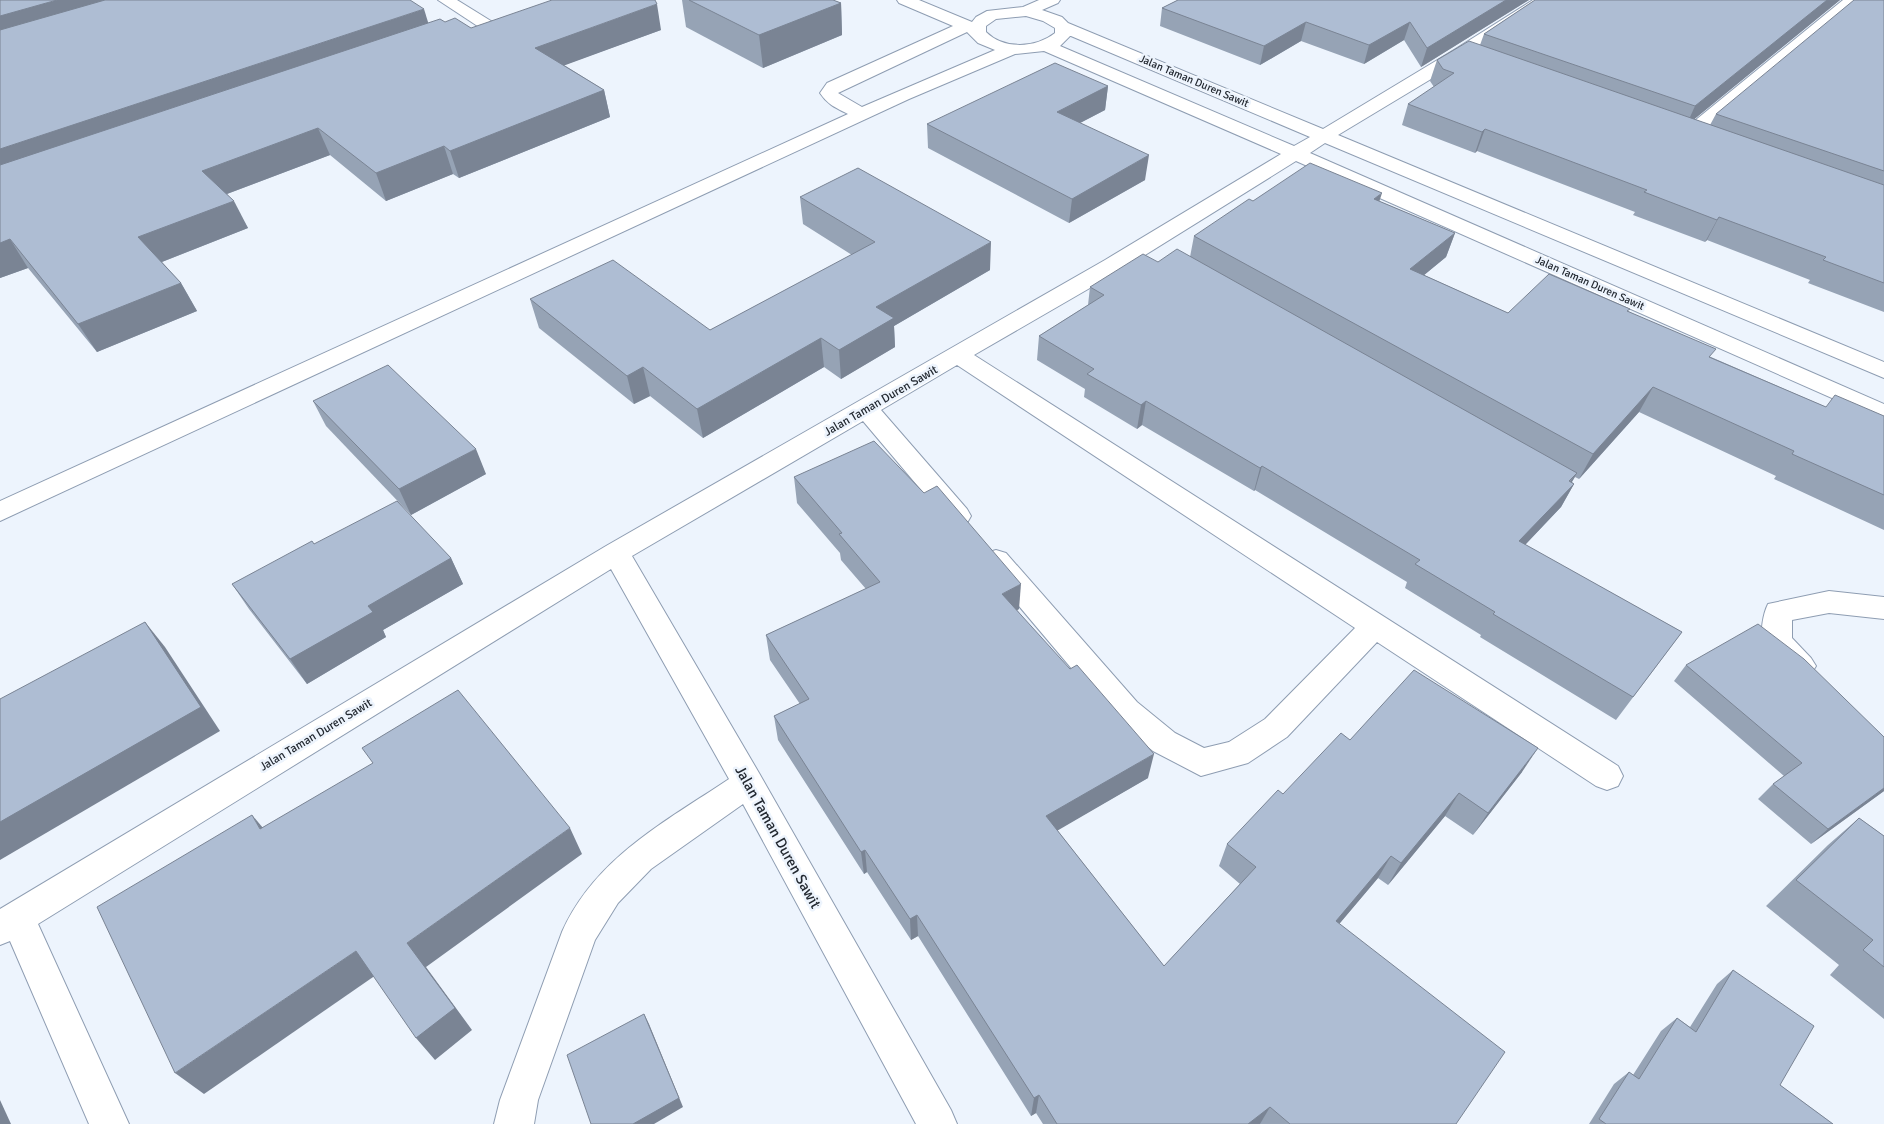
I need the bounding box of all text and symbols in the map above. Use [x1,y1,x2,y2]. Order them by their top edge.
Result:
street label: Jalan Taman Duren Sawit [1137,52,1251,110]
street label: Jalan Taman Duren Sawit [1534,253,1647,313]
street label: Jalan Taman Duren Sawit [822,362,940,440]
street label: Jalan Taman Duren Sawit [257,695,375,775]
street label: Jalan Taman Duren Sawit [731,762,825,912]

